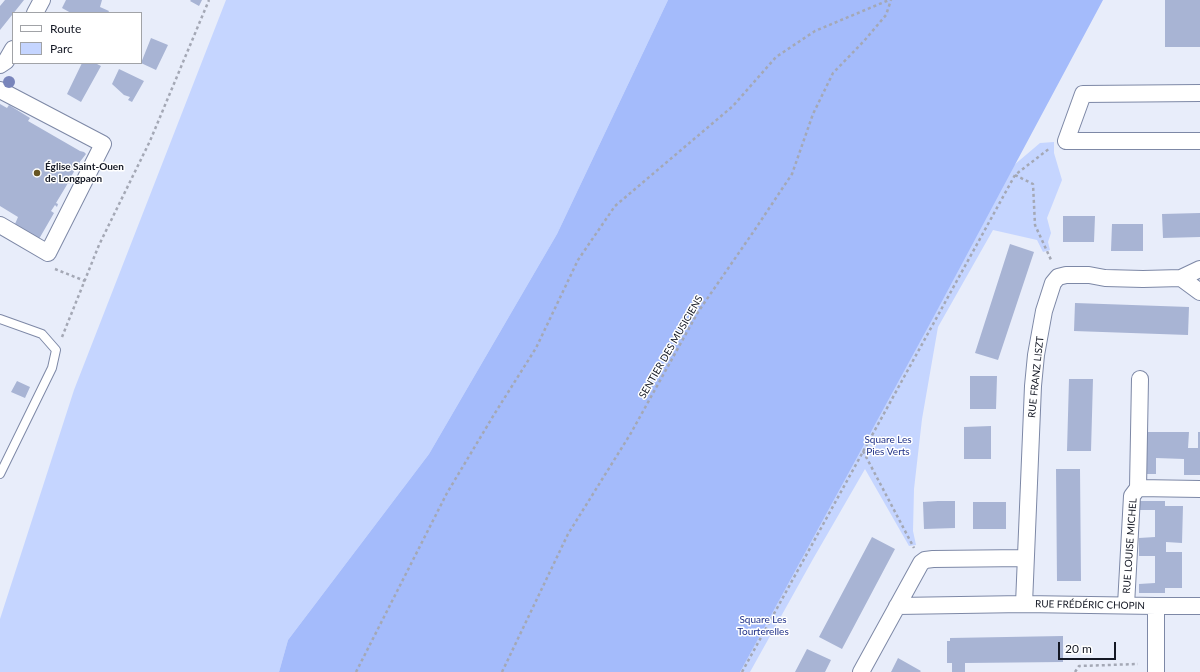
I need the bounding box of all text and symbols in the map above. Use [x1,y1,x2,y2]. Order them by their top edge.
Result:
legend [12,12,142,64]
text: Route [50,21,81,36]
text: Parc [50,41,73,56]
place label: Église Saint-Ouen de Longpaon [45,161,124,184]
marker: Église Saint-Ouen de Longpaon [32,168,42,178]
street label: SENTIER DES MUSICIENS [637,293,705,401]
street label: RUE FRANZ LISZT [1026,336,1046,418]
park label: Square Les Pies Verts [864,434,912,458]
street label: RUE LOUISE MICHEL [1121,498,1139,594]
street label: RUE FRÉDÉRIC CHOPIN [1035,598,1145,612]
park label: Square Les Tourterelles [737,614,789,638]
scale bar [1060,634,1118,660]
text: 20 m [1065,641,1092,656]

